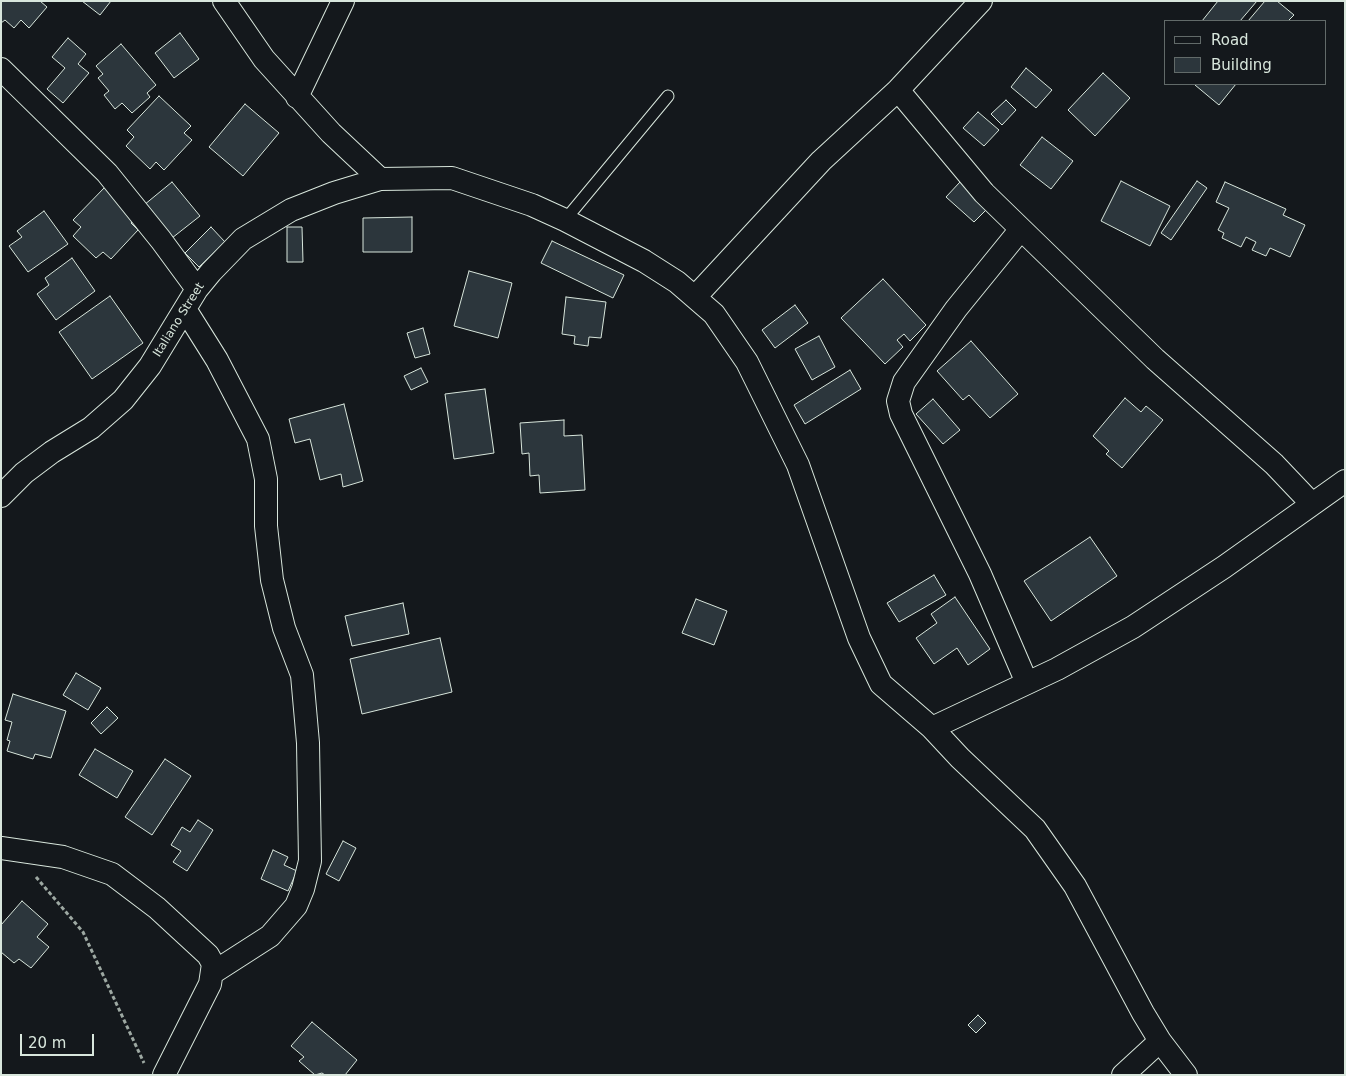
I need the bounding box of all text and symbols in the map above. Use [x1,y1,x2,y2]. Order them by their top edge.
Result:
legend [1164,20,1326,85]
text: Road [1211,31,1249,49]
text: Building [1211,56,1272,74]
street label: Italiano Street [150,280,208,360]
scale bar [22,1024,96,1056]
text: 20 m [28,1034,66,1052]

